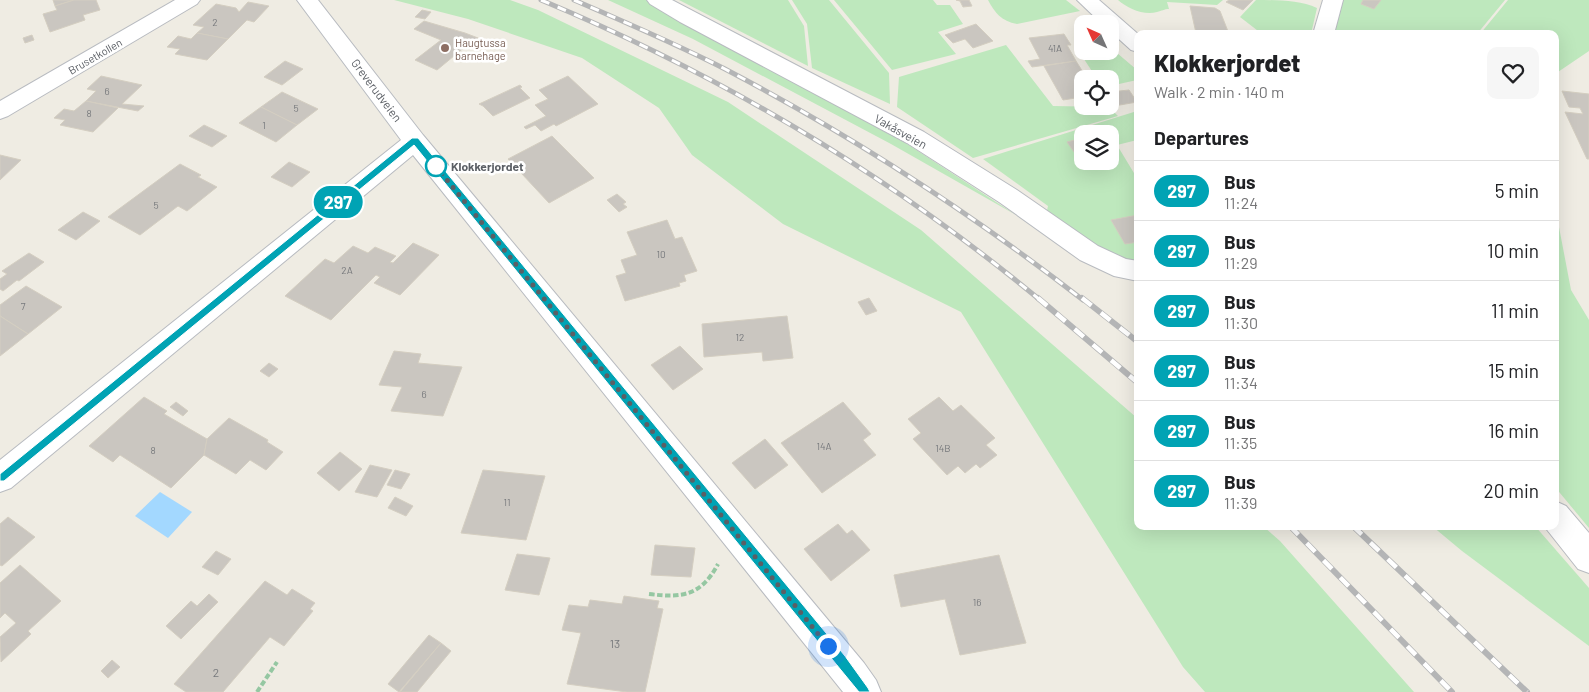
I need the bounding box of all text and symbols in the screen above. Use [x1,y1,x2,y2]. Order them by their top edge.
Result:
north arrow [1074,15,1119,60]
map controls [1074,15,1119,170]
house number: 2 [212,16,218,28]
street label: Brusetkollen [66,35,124,77]
place label: Haugtussa barnehage [455,36,506,62]
marker: Haugtussa barnehage [439,42,451,54]
house number: 41A [1048,42,1062,54]
button: heart [1487,47,1539,99]
text: Klokkerjordet [1154,48,1300,77]
street label: Greverudveien [349,56,405,124]
button: locate [1074,70,1119,115]
text: Walk · 2 min · 140 m [1154,82,1284,101]
house number: 6 [104,85,110,97]
house number: 5 [293,102,299,114]
house number: 8 [86,107,92,119]
street label: Vakåsveien [872,111,930,151]
house number: 1 [262,119,266,131]
button: layers [1074,125,1119,170]
text: Departures [1154,126,1249,149]
marker: Klokkerjordet [425,155,447,177]
place label: Klokkerjordet [451,159,524,173]
text: Bus [1224,170,1256,193]
text: 5 min [1495,179,1539,202]
text: 297 [1167,180,1196,202]
line badge: 297 [309,186,367,218]
text: 297 [324,191,352,213]
text: 11:24 [1224,193,1258,212]
house number: 5 [153,199,159,211]
text: Bus [1224,230,1256,253]
text: 10 min [1487,239,1539,262]
text: 297 [1167,240,1196,262]
house number: 10 [656,248,666,260]
text: 11:29 [1224,253,1258,272]
house number: 2A [341,264,353,276]
text: Bus [1224,290,1256,313]
text: 11 min [1491,299,1539,322]
house number: 7 [21,300,26,312]
text: 297 [1167,300,1196,322]
text: 11:30 [1224,313,1258,332]
house number: 12 [736,331,744,343]
text: Bus [1224,350,1256,373]
text: 15 min [1488,359,1539,382]
text: 297 [1167,360,1196,382]
text: 11:34 [1224,373,1258,392]
house number: 6 [421,388,427,400]
text: Bus [1224,410,1256,433]
text: 16 min [1488,419,1539,442]
text: 297 [1167,420,1196,442]
text: 11:35 [1224,433,1257,452]
house number: 14A [816,440,832,452]
house number: 14B [935,442,951,454]
house number: 8 [150,444,156,456]
text: Bus [1224,470,1256,493]
text: 20 min [1483,479,1539,502]
text: 297 [1167,480,1196,502]
text: 11:39 [1224,493,1257,512]
house number: 11 [503,496,511,508]
house number: 16 [973,596,981,608]
your location [816,634,841,659]
house number: 13 [610,636,620,650]
house number: 2 [213,665,219,679]

